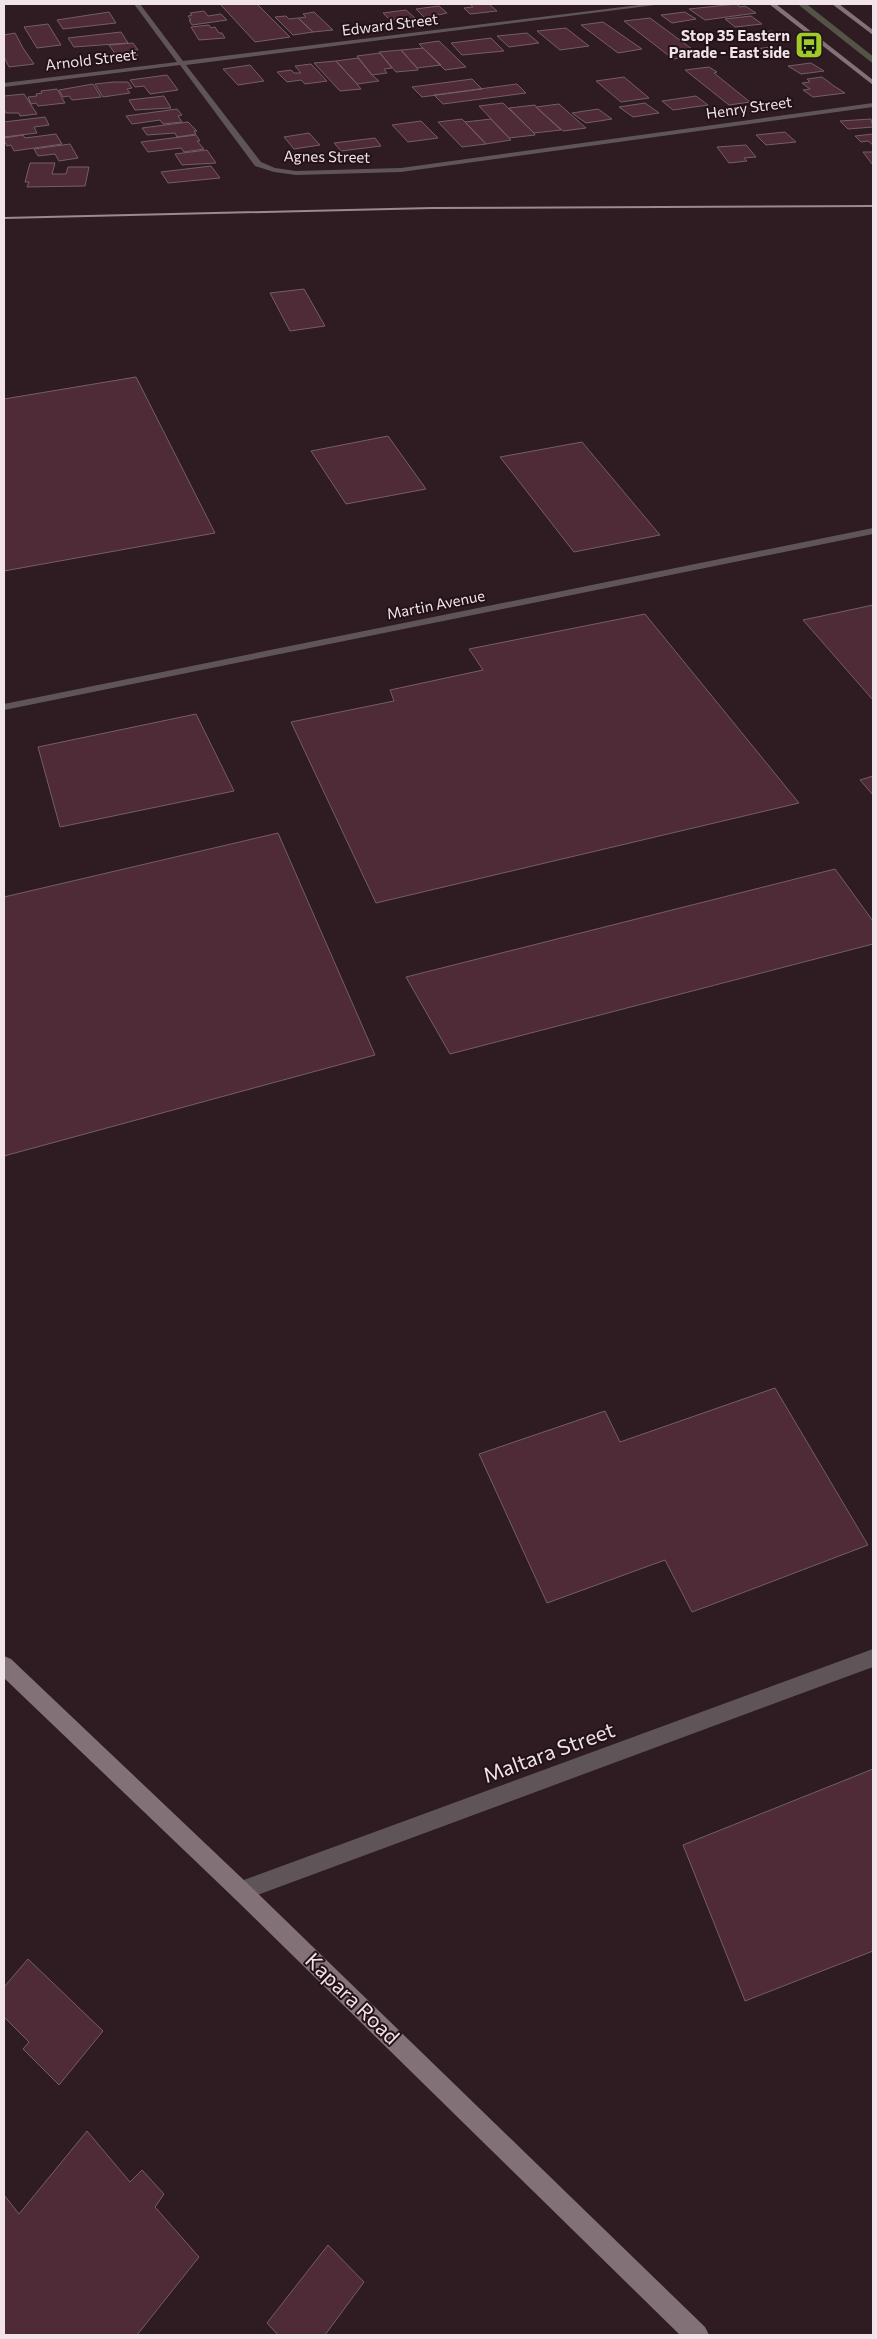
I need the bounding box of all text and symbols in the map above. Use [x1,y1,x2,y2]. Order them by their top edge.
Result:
street label: Edward Street [341,9,439,39]
place label: Stop 35 Eastern Parade - East side [669,26,790,61]
bus stop icon: Stop 35 Eastern Parade - East side [794,30,824,60]
street label: Arnold Street [44,44,137,74]
street label: Henry Street [705,92,793,122]
street label: Agnes Street [283,146,371,166]
street label: Martin Avenue [385,586,486,622]
street label: Maltara Street [479,1716,618,1787]
street label: Kapara Road [301,1947,405,2049]

